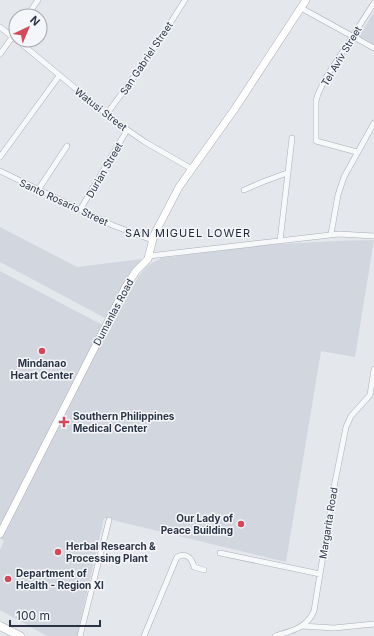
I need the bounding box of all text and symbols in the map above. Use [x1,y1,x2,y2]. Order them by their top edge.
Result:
north arrow [8,8,48,48]
text: N [27,13,43,29]
street label: San Gabriel Street [117,19,175,97]
street label: Tel Aviv Street [318,23,364,88]
street label: Watusi Street [73,85,130,134]
street label: Durian Street [83,140,125,200]
street label: Santo Rosario Street [18,176,111,228]
district label: SAN MIGUEL LOWER [125,226,251,240]
street label: Dumanlas Road [90,277,136,347]
marker: Mindanao Heart Center [37,346,47,356]
place label: Mindanao Heart Center [11,357,73,381]
place label: Southern Philippines Medical Center [73,410,175,434]
marker: Southern Philippines Medical Center [58,416,70,428]
street label: Margarita Road [316,486,340,560]
place label: Our Lady of Peace Building [161,512,233,537]
marker: Our Lady of Peace Building [236,519,246,529]
place label: Herbal Research & Processing Plant [66,540,156,565]
marker: Herbal Research & Processing Plant [53,547,63,557]
place label: Department of Health - Region XI [16,567,104,592]
marker: Department of Health - Region XI [3,574,13,584]
scale bar [10,602,100,628]
text: 100 m [16,608,50,623]

